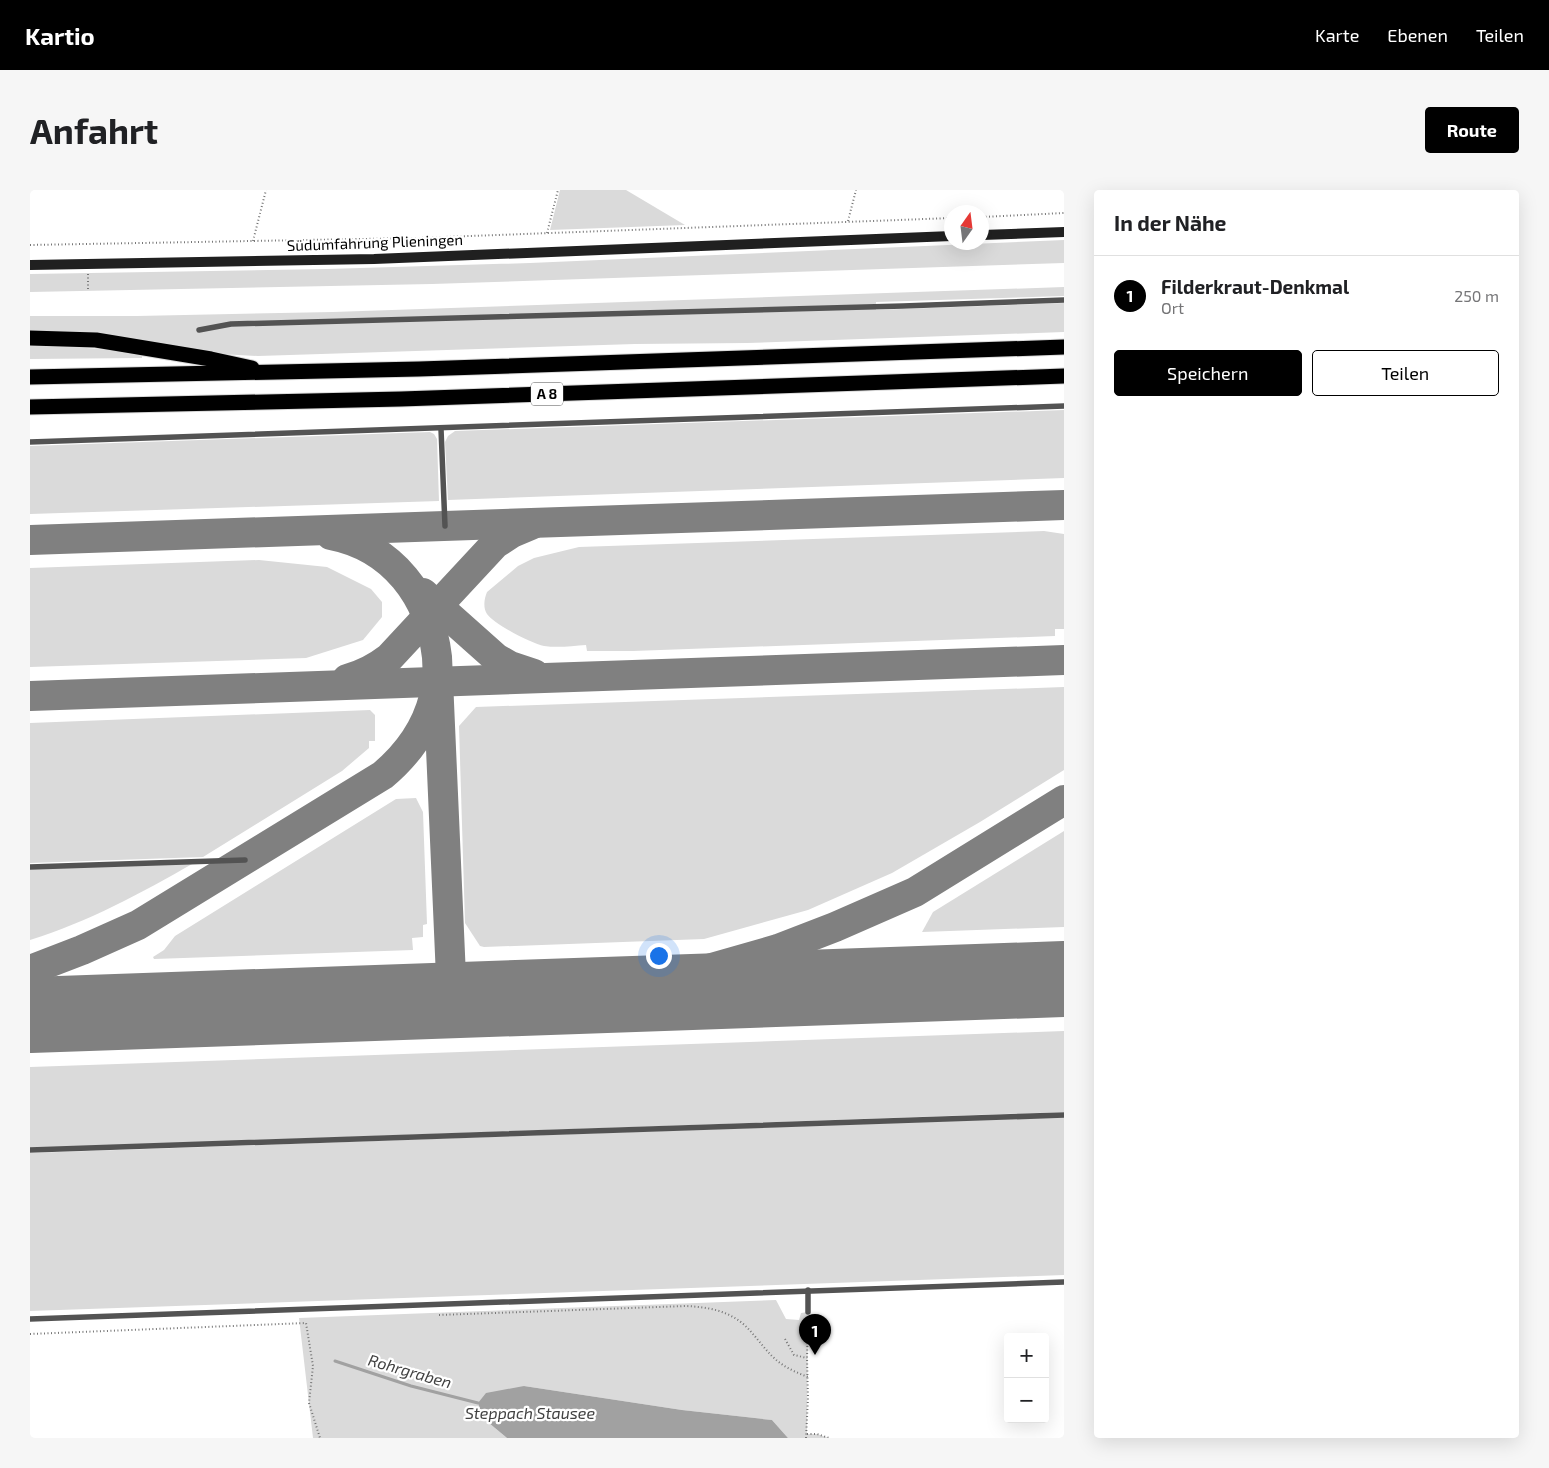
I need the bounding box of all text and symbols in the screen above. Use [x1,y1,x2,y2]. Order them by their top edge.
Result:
text: Kartio [25,21,95,50]
text: Karte [1315,24,1359,46]
text: Ebenen [1387,24,1448,46]
text: Teilen [1476,24,1524,46]
button: Route [1425,107,1519,153]
text: Anfahrt [30,109,158,151]
north arrow [944,205,989,250]
text: In der Nähe [1114,210,1226,235]
street label: Südumfahrung Plieningen [287,230,463,254]
text: Filderkraut-Denkmal [1161,275,1349,298]
text: 1 [1127,286,1133,305]
text: 250 m [1454,286,1499,305]
text: Ort [1161,298,1184,317]
button: Speichern [1114,350,1302,396]
button: Teilen [1312,350,1499,396]
road number: A 8 [531,382,563,405]
your location [646,943,672,969]
pin: 1 [799,1314,831,1355]
map controls [1004,1333,1049,1423]
button: + [1004,1333,1049,1378]
water label: Rohrgraben [366,1350,454,1391]
button: − [1004,1378,1049,1423]
water label: Steppach Stausee [465,1403,595,1422]

